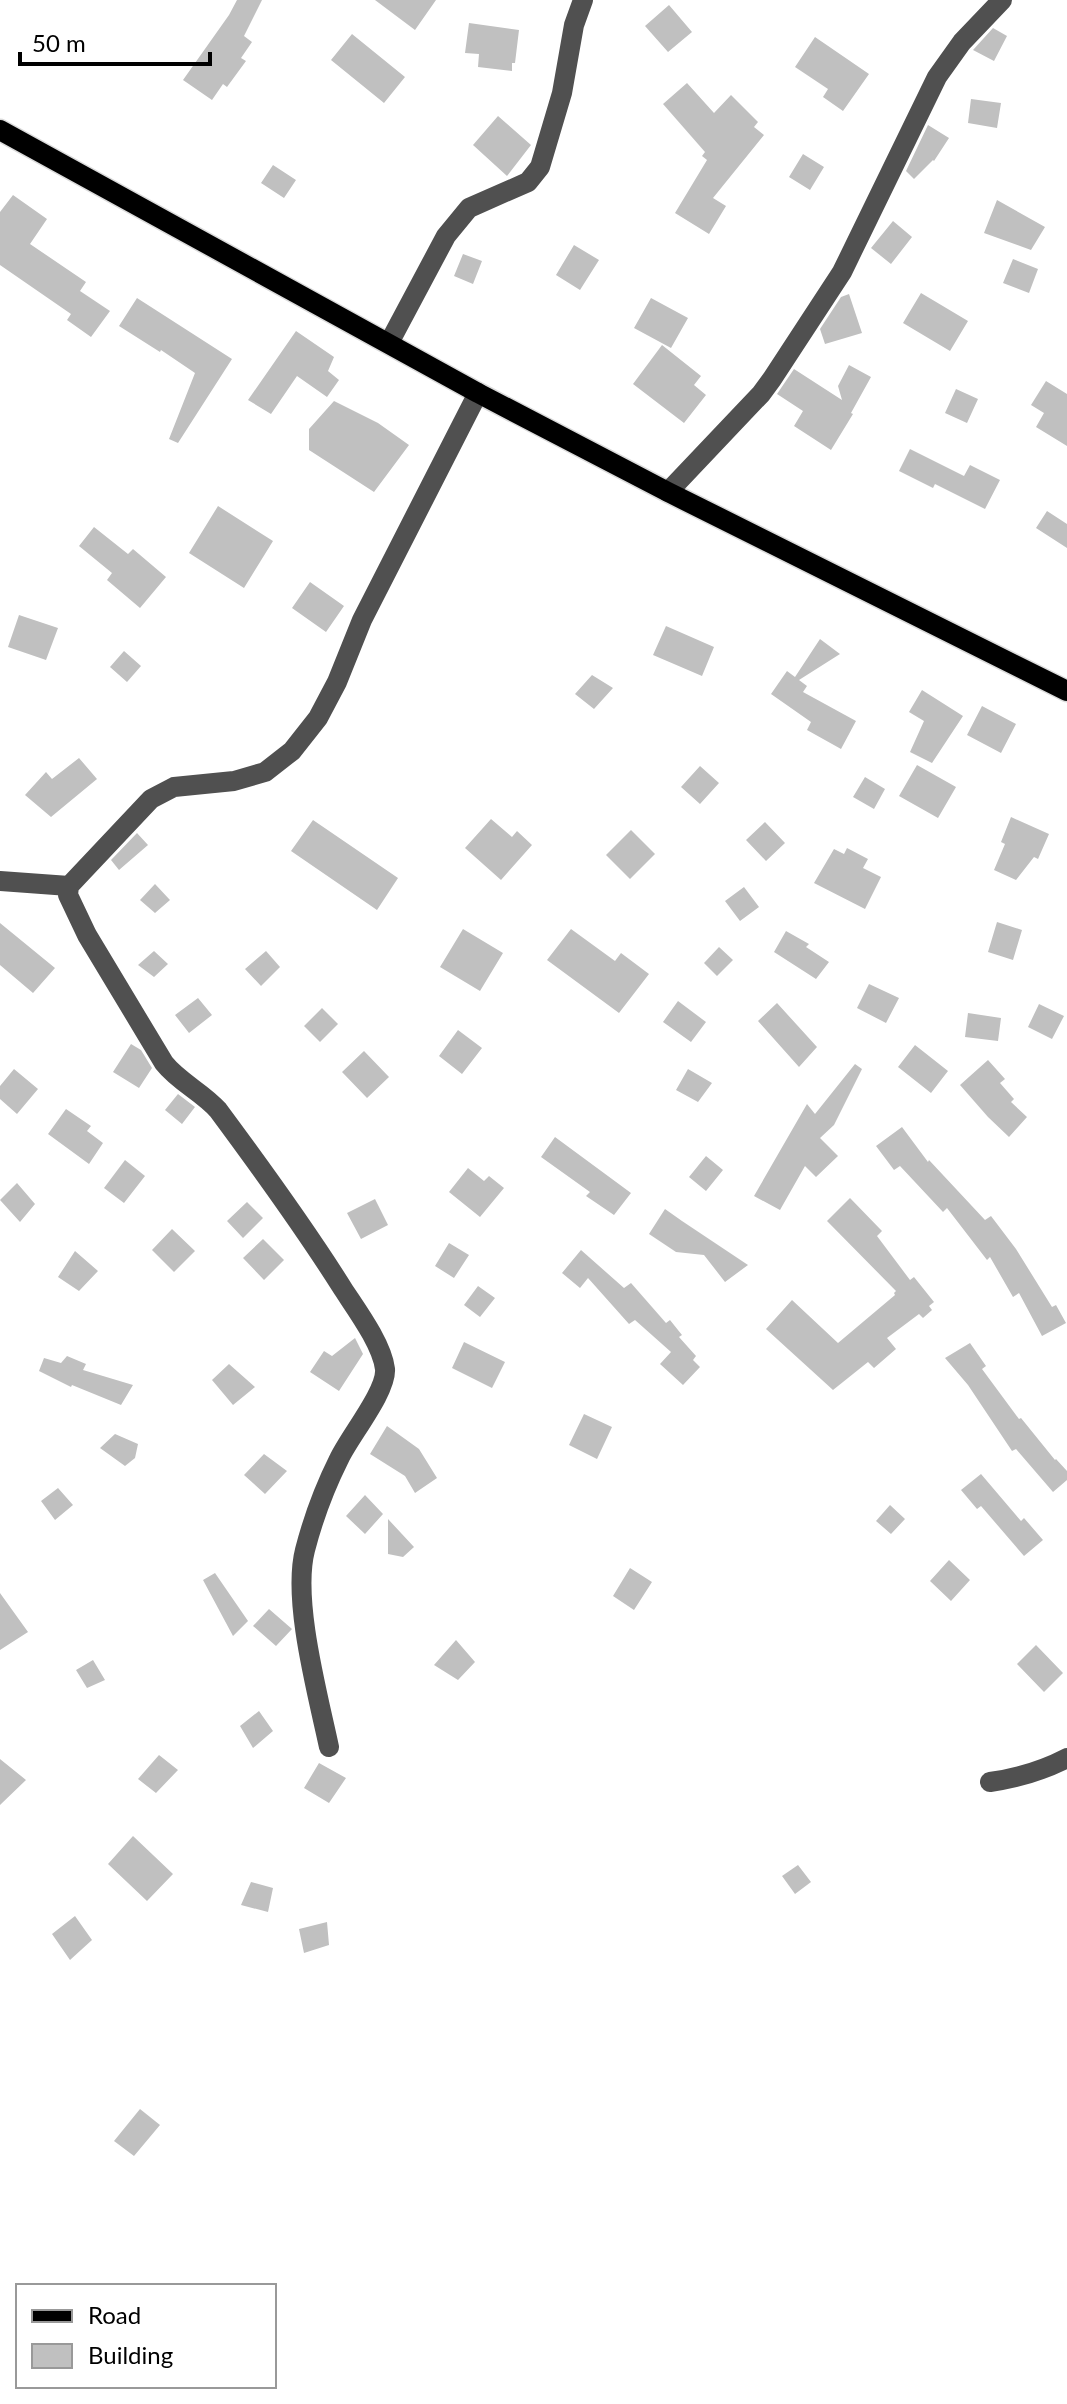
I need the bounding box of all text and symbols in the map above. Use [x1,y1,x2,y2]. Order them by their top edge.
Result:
scale bar [20,16,210,66]
text: 50 m [32,28,86,57]
legend [16,2284,276,2388]
text: Road [88,2300,141,2329]
text: Building [88,2340,173,2369]

